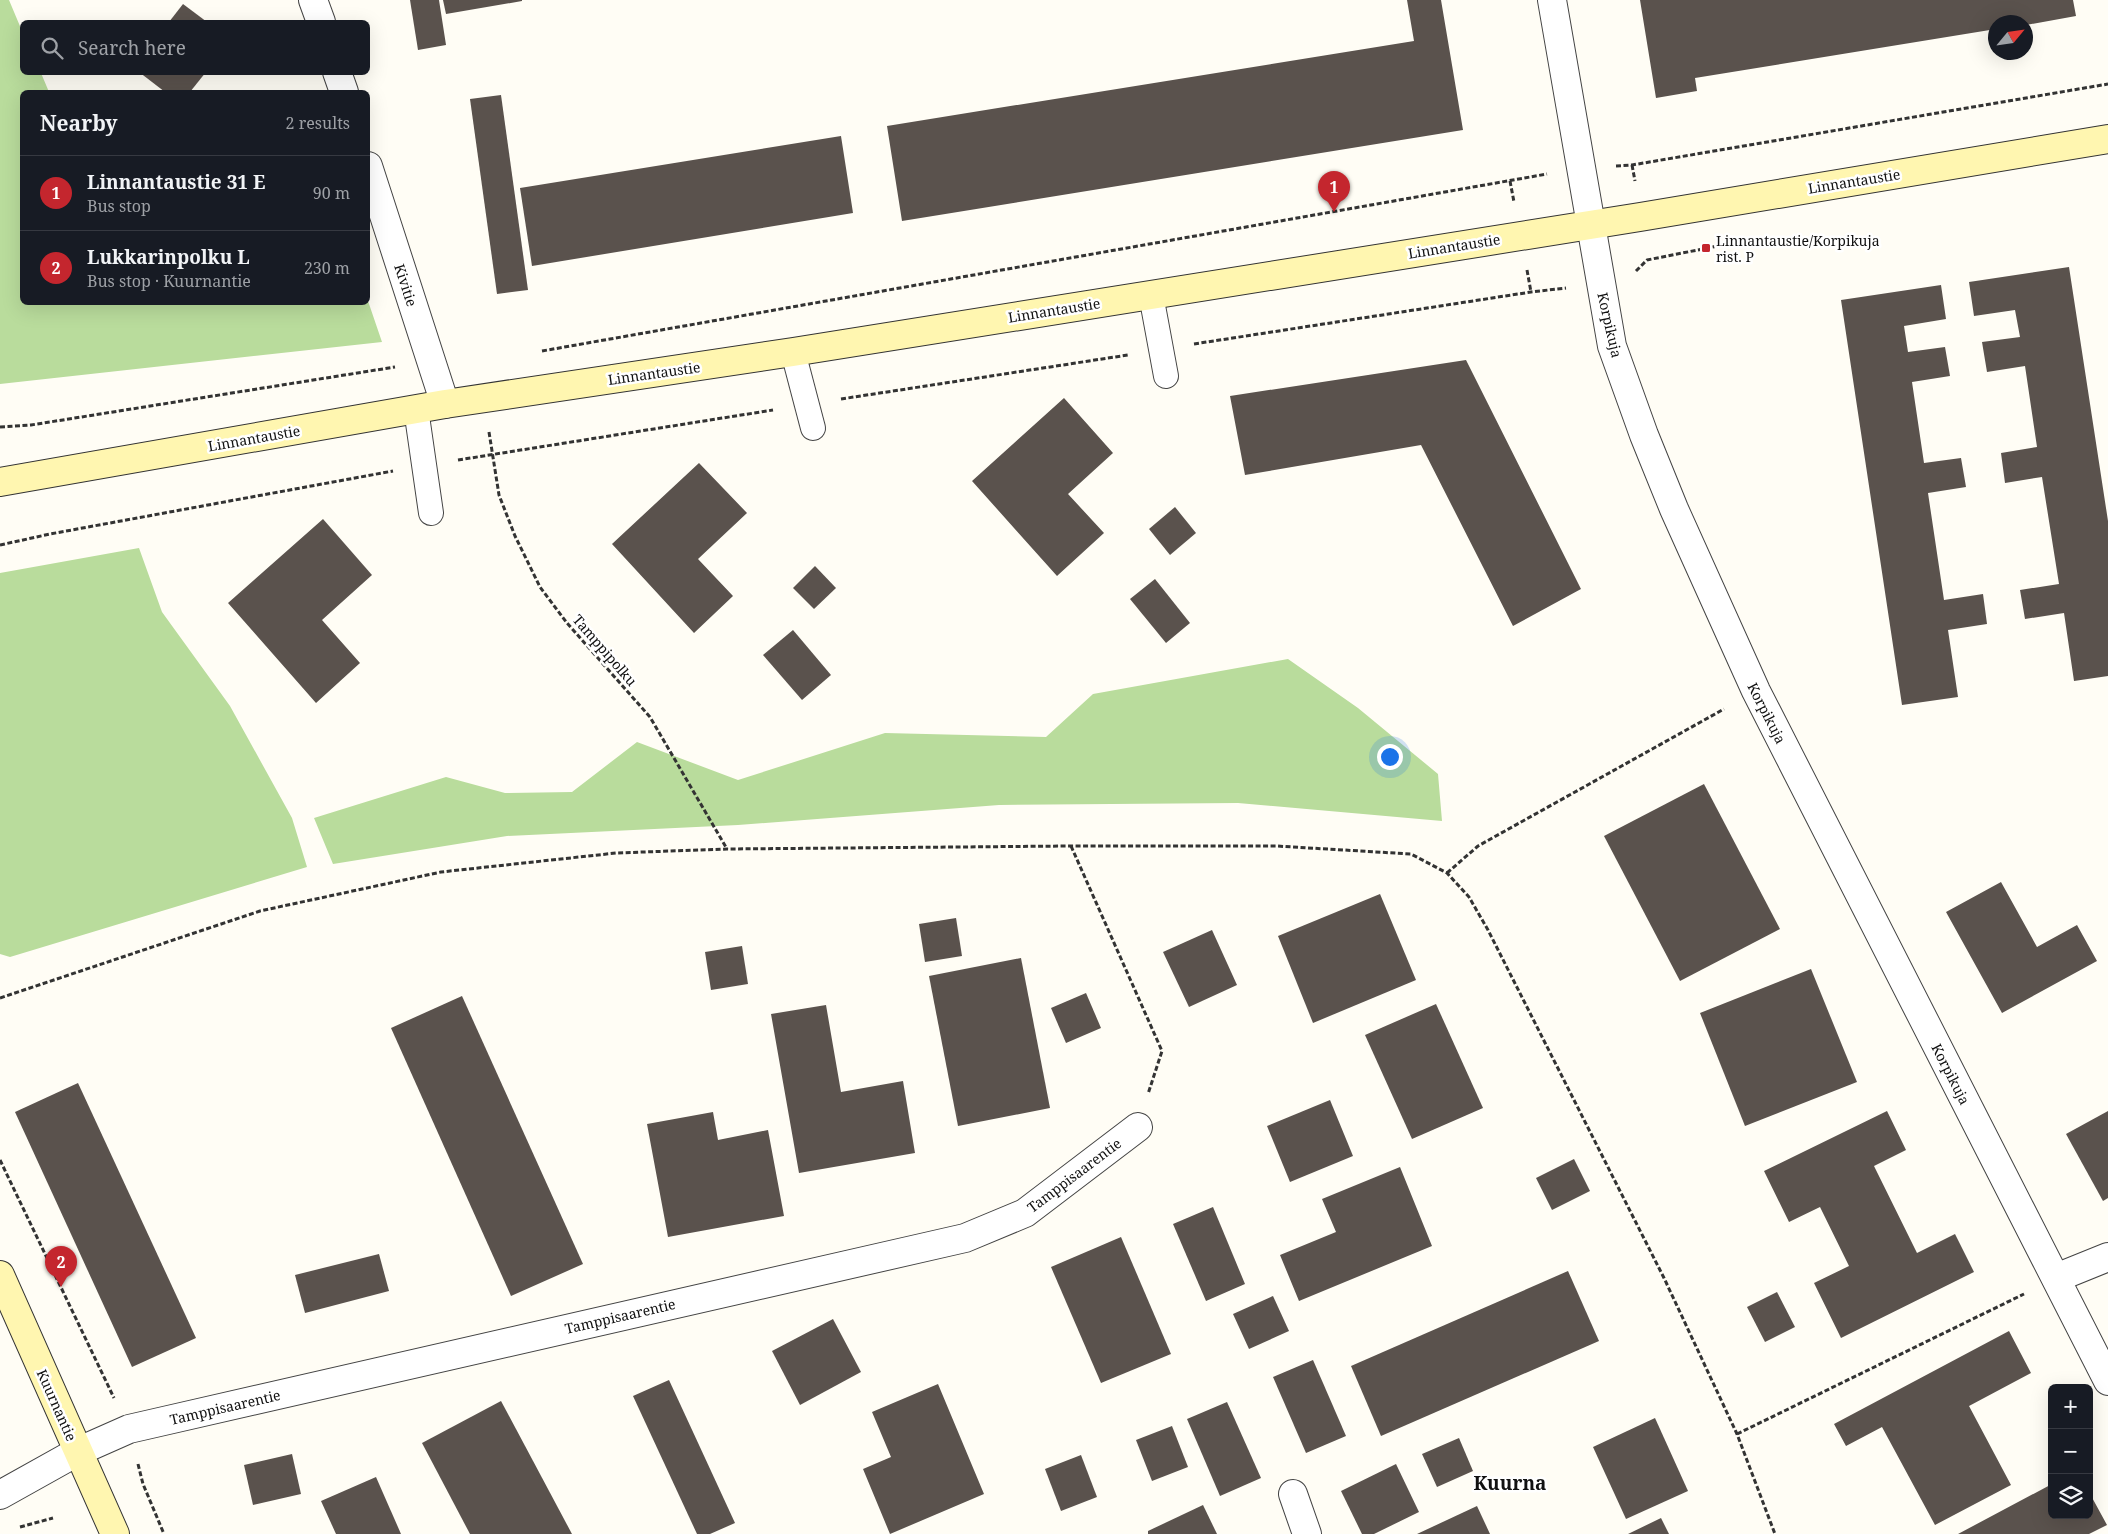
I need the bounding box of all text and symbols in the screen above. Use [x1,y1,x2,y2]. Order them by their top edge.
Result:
north arrow [1988,15,2033,60]
search box [20,20,370,75]
icon: search [38,34,66,62]
text: Search here [78,35,186,61]
text: Nearby [40,109,118,137]
text: 2 results [286,112,350,134]
street label: Linnantaustie [1807,164,1901,198]
text: Linnantaustie 31 E [87,169,265,195]
pin: 1 [1318,171,1350,212]
text: 1 [51,182,61,204]
text: 90 m [313,182,350,204]
text: Bus stop [87,195,151,217]
street label: Linnantaustie [1407,229,1501,263]
place label: Linnantaustie/Korpikuja rist. P [1716,231,1880,266]
marker: Linnantaustie/Korpikuja rist. P [1700,242,1712,254]
text: Lukkarinpolku L [87,244,250,270]
text: 2 [51,257,61,279]
text: 230 m [304,257,350,279]
street label: Kivitie [390,261,422,309]
text: Bus stop · Kuurnantie [87,270,251,292]
street label: Korpikuja [1593,290,1627,360]
street label: Linnantaustie [1007,293,1101,327]
street label: Linnantaustie [607,357,701,389]
street label: Linnantaustie [207,421,301,455]
street label: Tamppipolku [569,610,641,690]
street label: Korpikuja [1743,679,1791,747]
your location [1377,744,1403,770]
street label: Korpikuja [1927,1040,1975,1108]
street label: Tamppisaarentie [1023,1133,1125,1217]
pin: 2 [45,1246,77,1287]
street label: Tamppisaarentie [563,1294,677,1338]
street label: Kuurnantie [33,1366,81,1444]
map controls [2048,1384,2093,1519]
button: + [2048,1384,2093,1429]
street label: Tamppisaarentie [168,1385,282,1429]
button: − [2048,1429,2093,1474]
district label: Kuurna [1474,1470,1546,1496]
button: layers [2048,1474,2093,1519]

